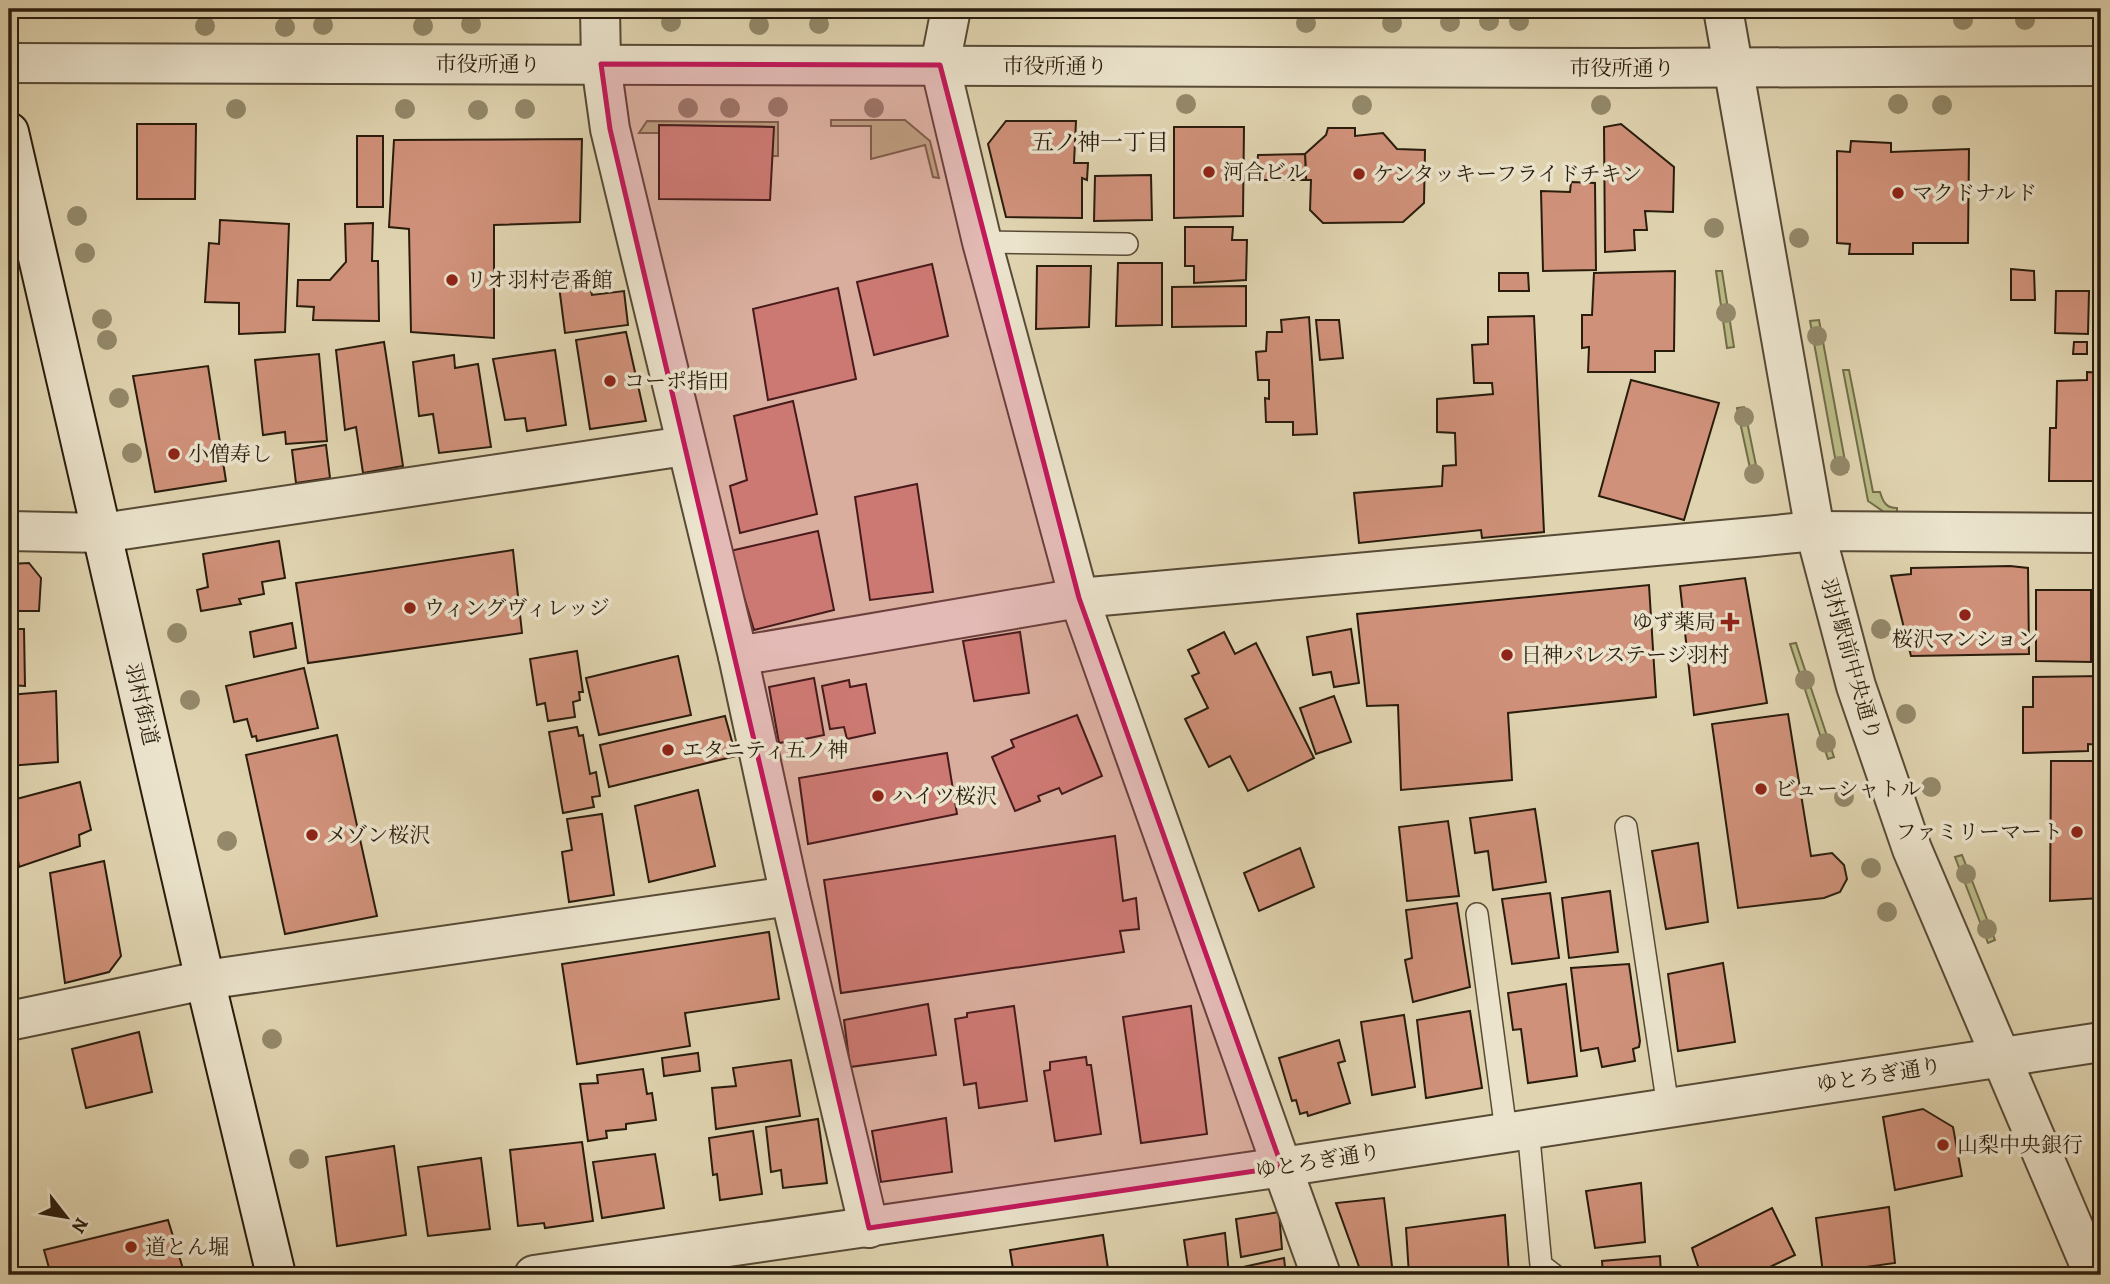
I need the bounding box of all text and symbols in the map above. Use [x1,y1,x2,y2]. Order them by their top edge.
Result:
street label: 市役所通り [436,50,541,78]
street label: 市役所通り [1003,52,1108,80]
street label: 市役所通り [1570,54,1675,82]
district label: 五ノ神一丁目 [1031,127,1169,158]
place label: 河合ビル [1223,158,1307,186]
place label: ケンタッキーフライドチキン [1373,160,1642,188]
marker: 河合ビル [1201,164,1217,180]
marker: ケンタッキーフライドチキン [1351,166,1367,182]
place label: マクドナルド [1912,179,2037,207]
marker: マクドナルド [1890,185,1906,201]
place label: リオ羽村壱番館 [466,266,613,294]
marker: リオ羽村壱番館 [444,272,460,288]
place label: コーポ指田 [624,367,729,395]
marker: コーポ指田 [602,373,618,389]
place label: 小僧寿し [188,440,272,468]
marker: 小僧寿し [166,446,182,462]
street label: 羽村駅前中央通り [1814,574,1888,744]
place label: ウィングヴィレッジ [424,594,610,622]
marker: ウィングヴィレッジ [402,600,418,616]
marker: 桜沢マンション [1957,607,1973,623]
place label: ゆず薬局 [1632,608,1716,636]
marker: ゆず薬局 [1722,614,1738,630]
place label: 桜沢マンション [1892,625,2038,653]
place label: 日神パレステージ羽村 [1521,641,1730,669]
marker: 日神パレステージ羽村 [1499,647,1515,663]
street label: 羽村街道 [119,660,165,748]
place label: エタニティ五ノ神 [682,736,848,764]
marker: エタニティ五ノ神 [660,742,676,758]
place label: ビューシャトル [1775,775,1921,803]
marker: ビューシャトル [1753,781,1769,797]
place label: ハイツ桜沢 [892,782,997,810]
marker: ハイツ桜沢 [870,788,886,804]
place label: ファミリーマート [1895,818,2063,846]
place label: メゾン桜沢 [326,821,430,849]
marker: ファミリーマート [2069,824,2085,840]
marker: メゾン桜沢 [304,827,320,843]
street label: ゆとろぎ通り [1815,1051,1943,1099]
place label: 山梨中央銀行 [1957,1131,2083,1159]
street label: ゆとろぎ通り [1254,1137,1382,1185]
marker: 山梨中央銀行 [1935,1137,1951,1153]
north arrow [32,1182,102,1252]
text: N [65,1213,94,1238]
place label: 道とん堀 [145,1233,229,1261]
marker: 道とん堀 [123,1239,139,1255]

